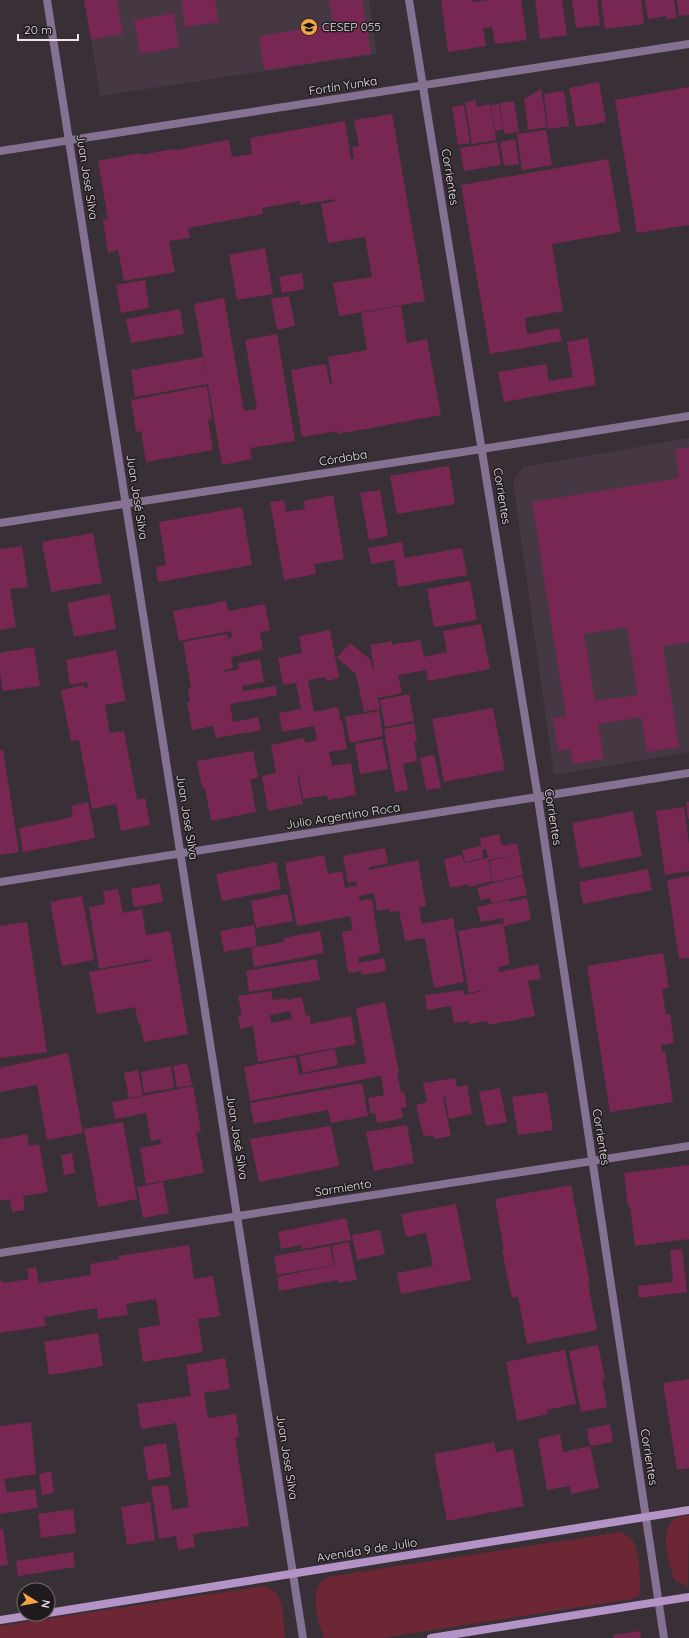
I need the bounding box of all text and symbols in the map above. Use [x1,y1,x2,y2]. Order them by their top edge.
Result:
scale bar [18,16,78,42]
school or university icon: CESEP 055 [299,17,319,37]
place label: CESEP 055 [322,19,381,34]
text: 20 m [24,22,52,37]
street label: Fortín Yunka [308,73,378,98]
street label: Juan José Silva [73,133,102,221]
street label: Corrientes [439,148,462,207]
street label: Córdoba [318,446,368,469]
street label: Juan José Silva [123,453,152,541]
street label: Corrientes [491,467,514,526]
street label: Juan José Silva [173,773,202,861]
street label: Corrientes [542,788,565,847]
street label: Julio Argentino Roca [285,799,401,832]
street label: Juan José Silva [223,1093,252,1181]
street label: Corrientes [590,1108,613,1167]
street label: Sarmiento [314,1176,372,1199]
street label: Juan José Silva [273,1413,302,1501]
street label: Corrientes [638,1428,661,1487]
street label: Avenida 9 de Julio [316,1534,418,1565]
north arrow [16,1582,56,1622]
text: N [38,1599,53,1609]

